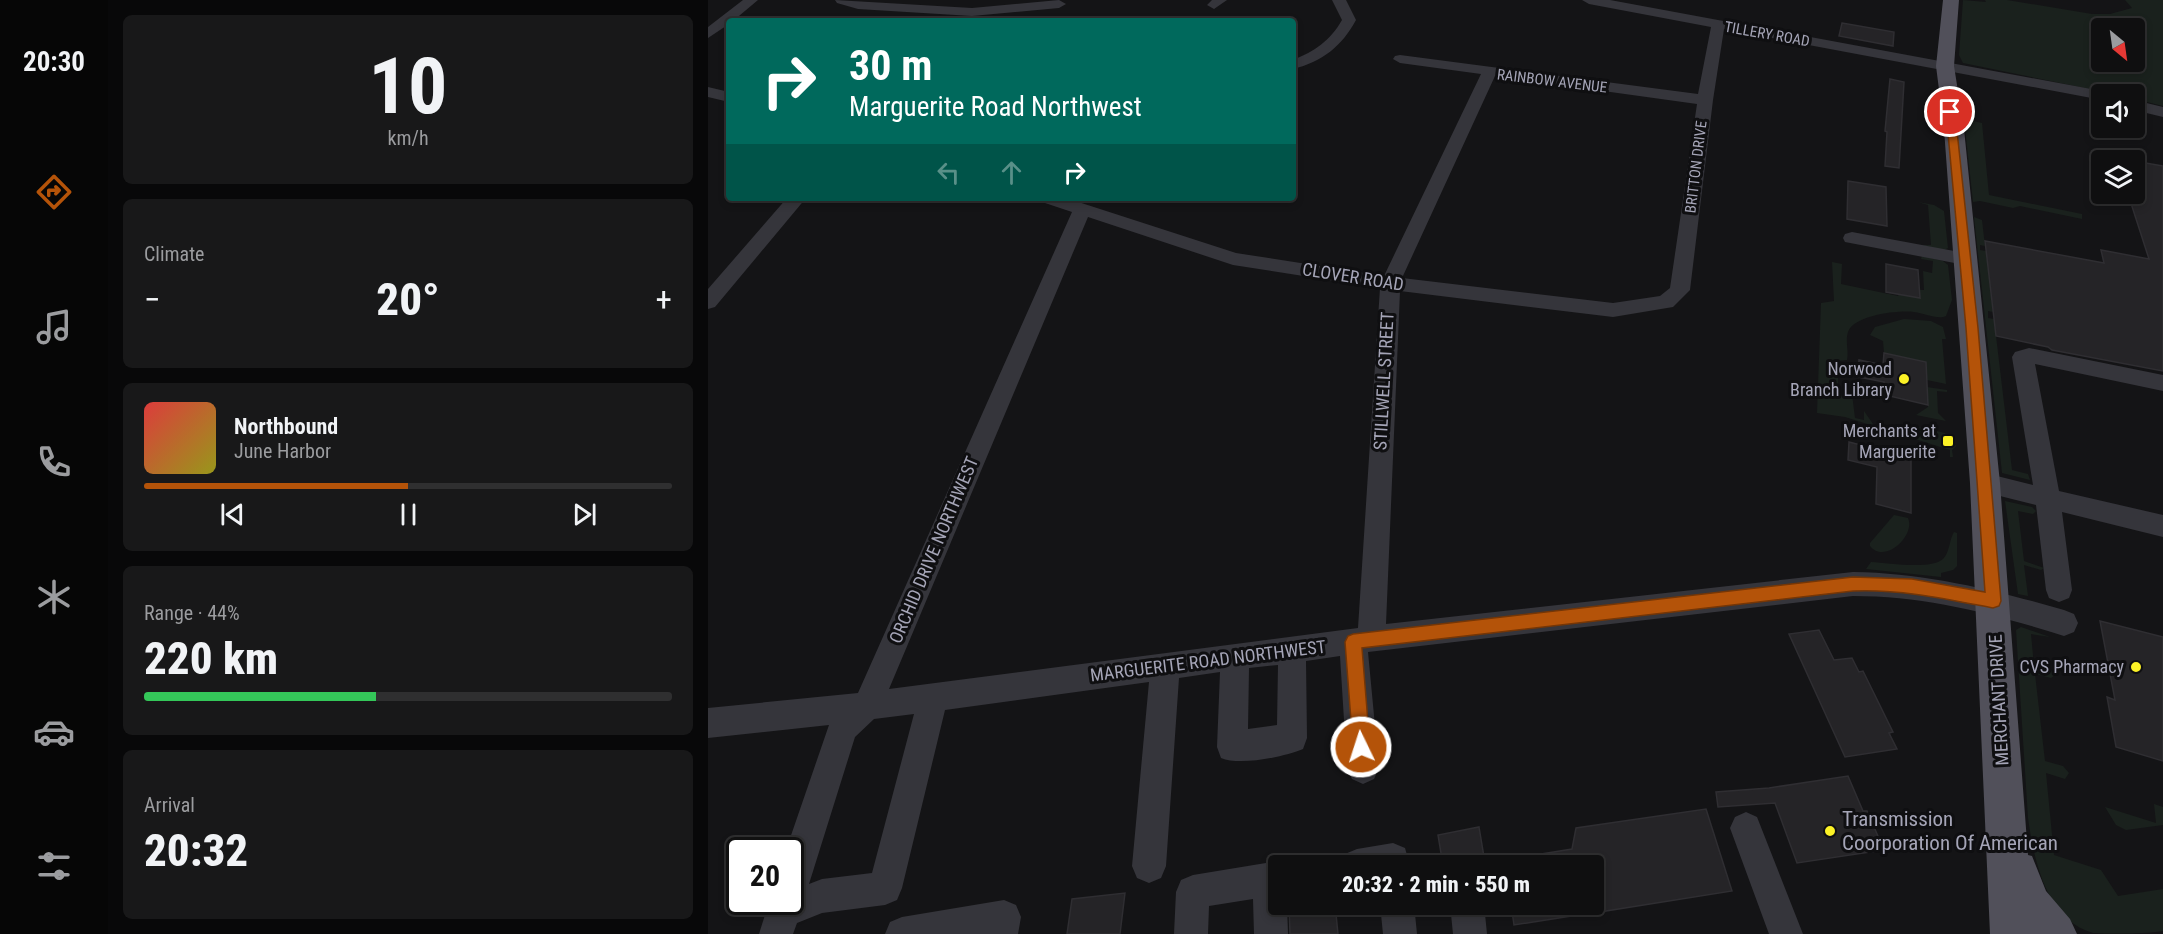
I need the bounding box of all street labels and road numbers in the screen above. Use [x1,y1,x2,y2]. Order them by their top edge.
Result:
street label: TILLERY ROAD [1723,18,1811,50]
street label: RAINBOW AVENUE [1496,65,1608,97]
street label: BRITTON DRIVE [1681,120,1711,214]
street label: CLOVER ROAD [1301,258,1405,295]
street label: STILLWELL STREET [1369,311,1398,451]
street label: ORCHID DRIVE NORTHWEST [885,453,982,646]
street label: MERCHANT DRIVE [1985,634,2012,766]
street label: MARGUERITE ROAD NORTHWEST [1089,636,1327,685]

